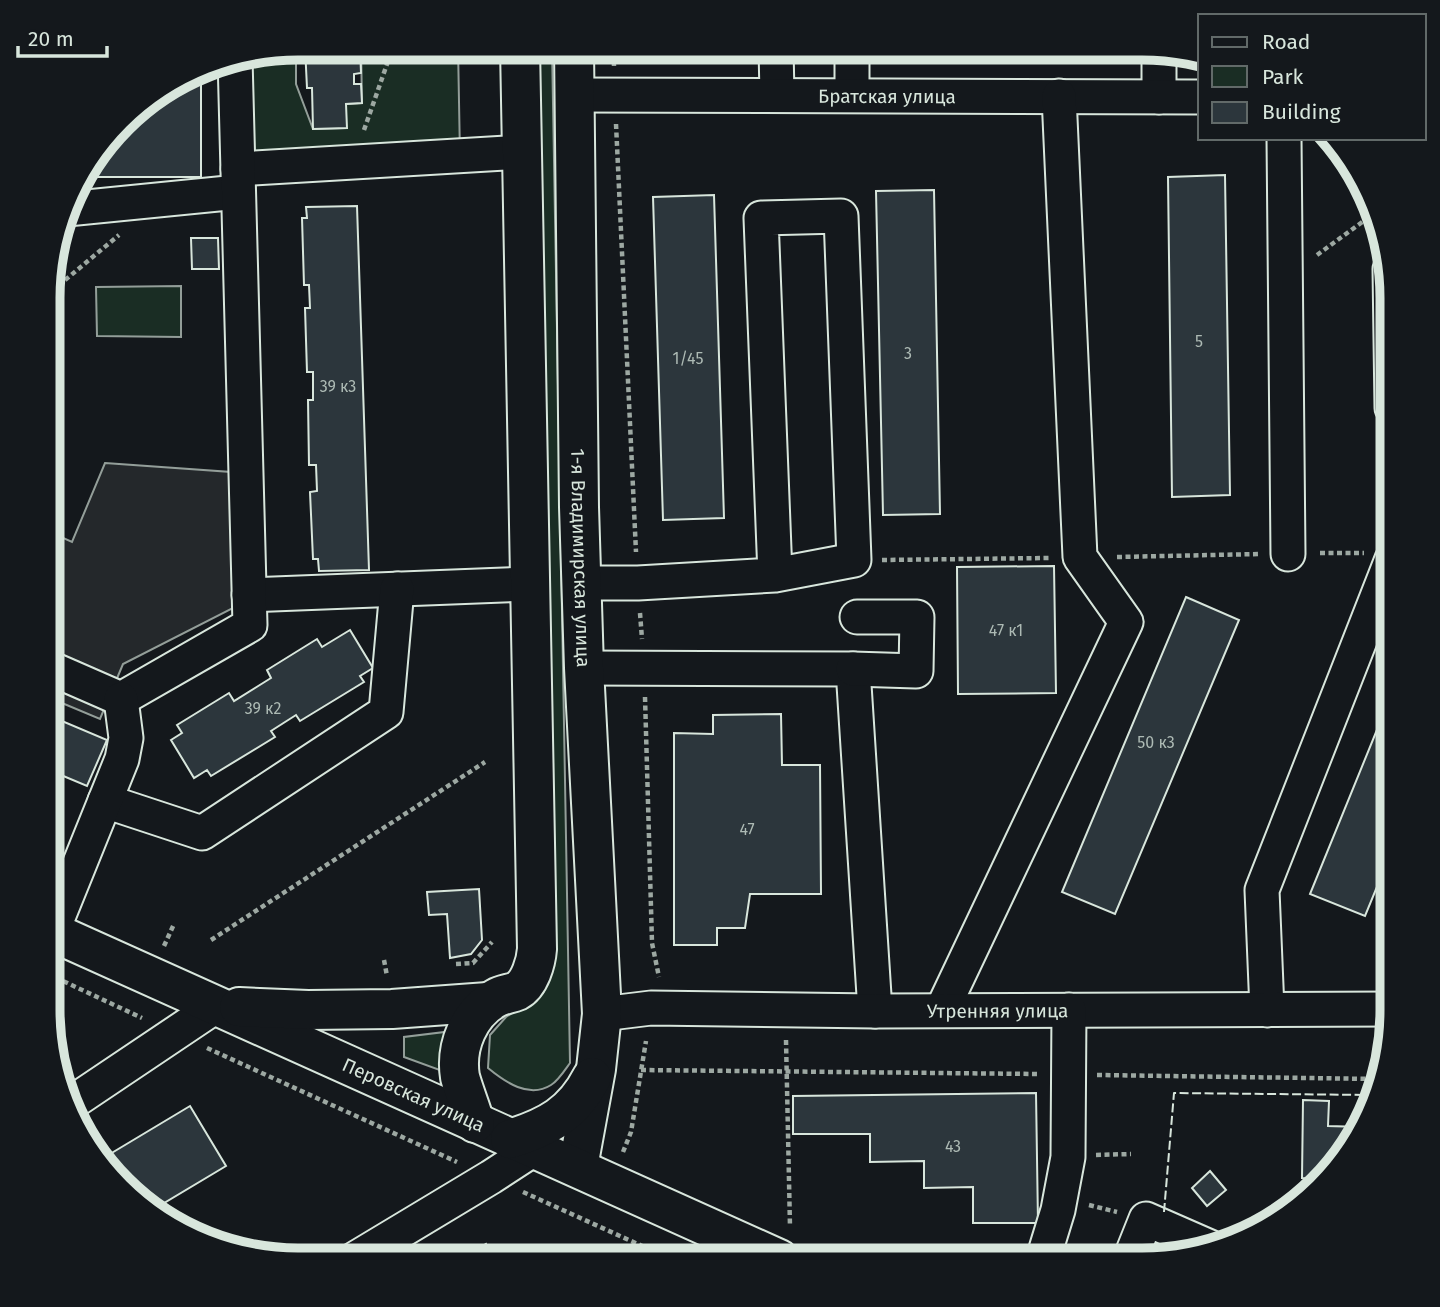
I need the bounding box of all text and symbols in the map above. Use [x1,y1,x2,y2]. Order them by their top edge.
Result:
scale bar [18,14,107,58]
legend [1198,14,1426,140]
text: 20 m [28,26,74,52]
text: Road [1262,29,1310,55]
text: Park [1262,64,1304,90]
street label: Братская улица [818,85,956,108]
text: Building [1262,99,1341,125]
house number: 5 [1195,332,1203,351]
house number: 3 [904,344,912,363]
house number: 1/45 [673,349,703,368]
house number: 39 к3 [320,377,356,396]
street label: 1-я Владимирская улица [566,448,595,668]
house number: 47 к1 [989,621,1023,640]
house number: 39 к2 [245,699,281,718]
house number: 50 к3 [1137,733,1175,752]
house number: 47 [739,820,755,839]
street label: Утренняя улица [927,999,1068,1023]
street label: Перовская улица [339,1053,488,1137]
house number: 43 [945,1137,961,1156]

